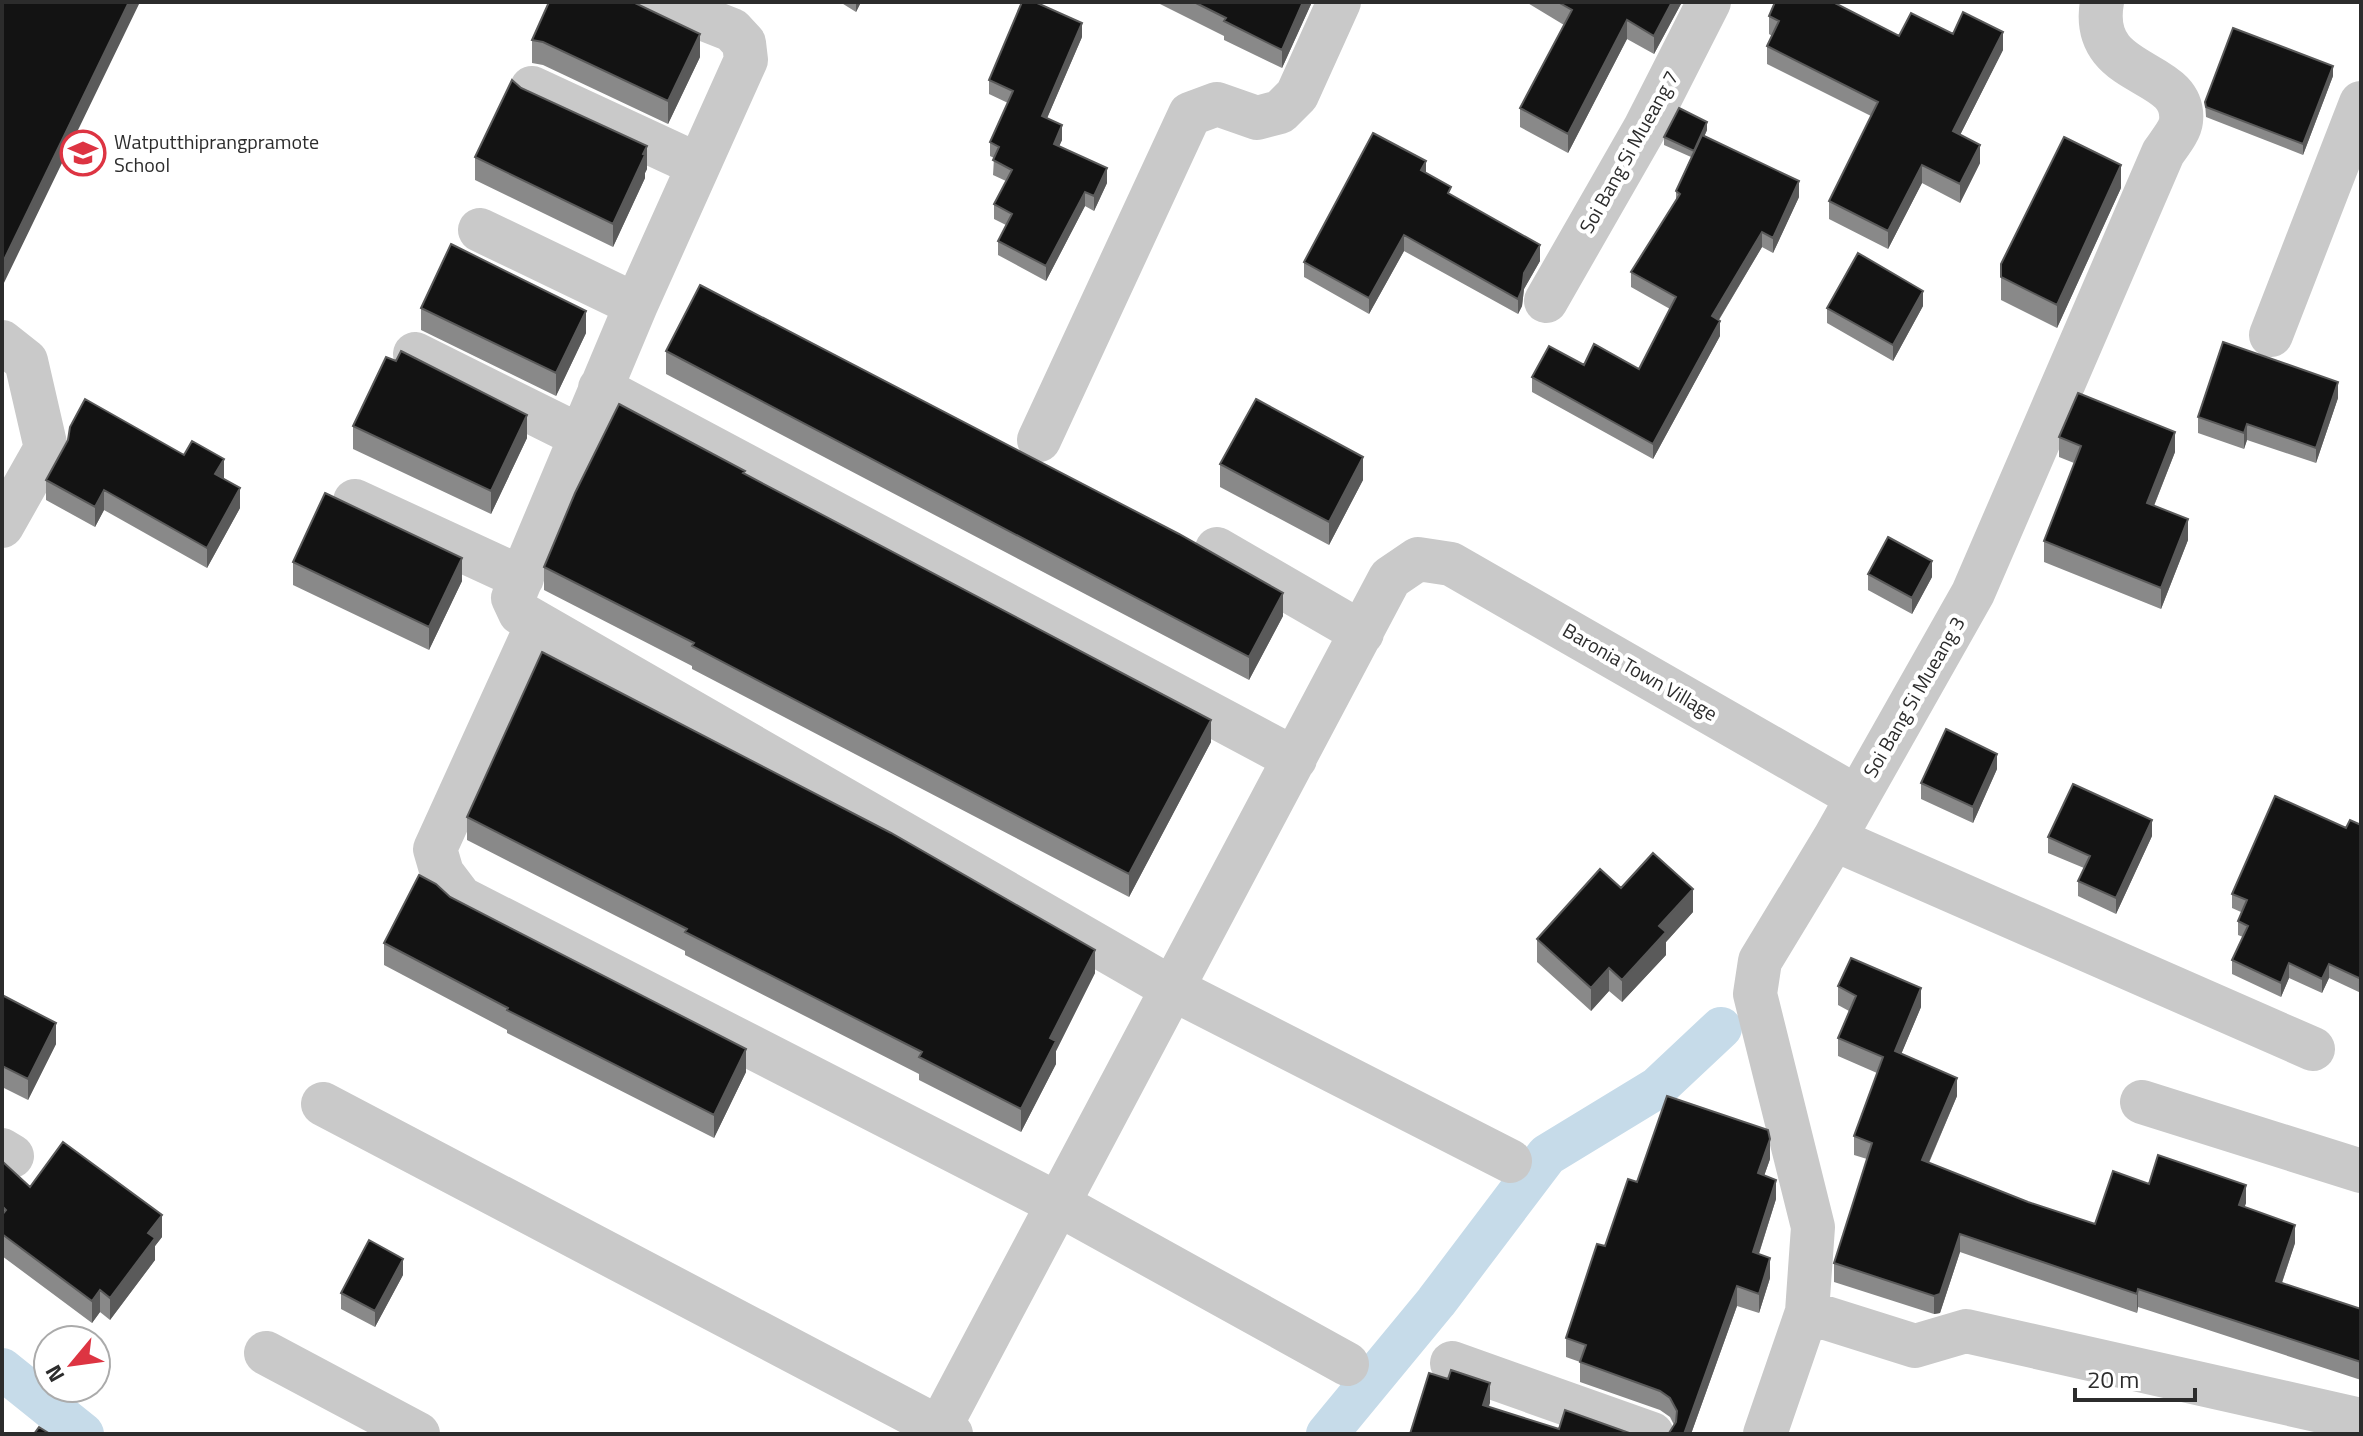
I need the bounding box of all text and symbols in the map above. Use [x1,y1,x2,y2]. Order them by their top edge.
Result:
street label: Soi Bang Si Mueang 7 [1571,65,1686,239]
place label: Watputthiprangpramote School [114,126,319,180]
school or university icon: Watputthiprangpramote School [59,129,107,177]
street label: Soi Bang Si Mueang 3 [1855,610,1972,783]
street label: Baronia Town Village [1557,615,1724,729]
north arrow [32,1324,112,1404]
scale bar [2075,1352,2195,1402]
text: N [36,1359,73,1389]
text: 20 m [2087,1361,2139,1397]

